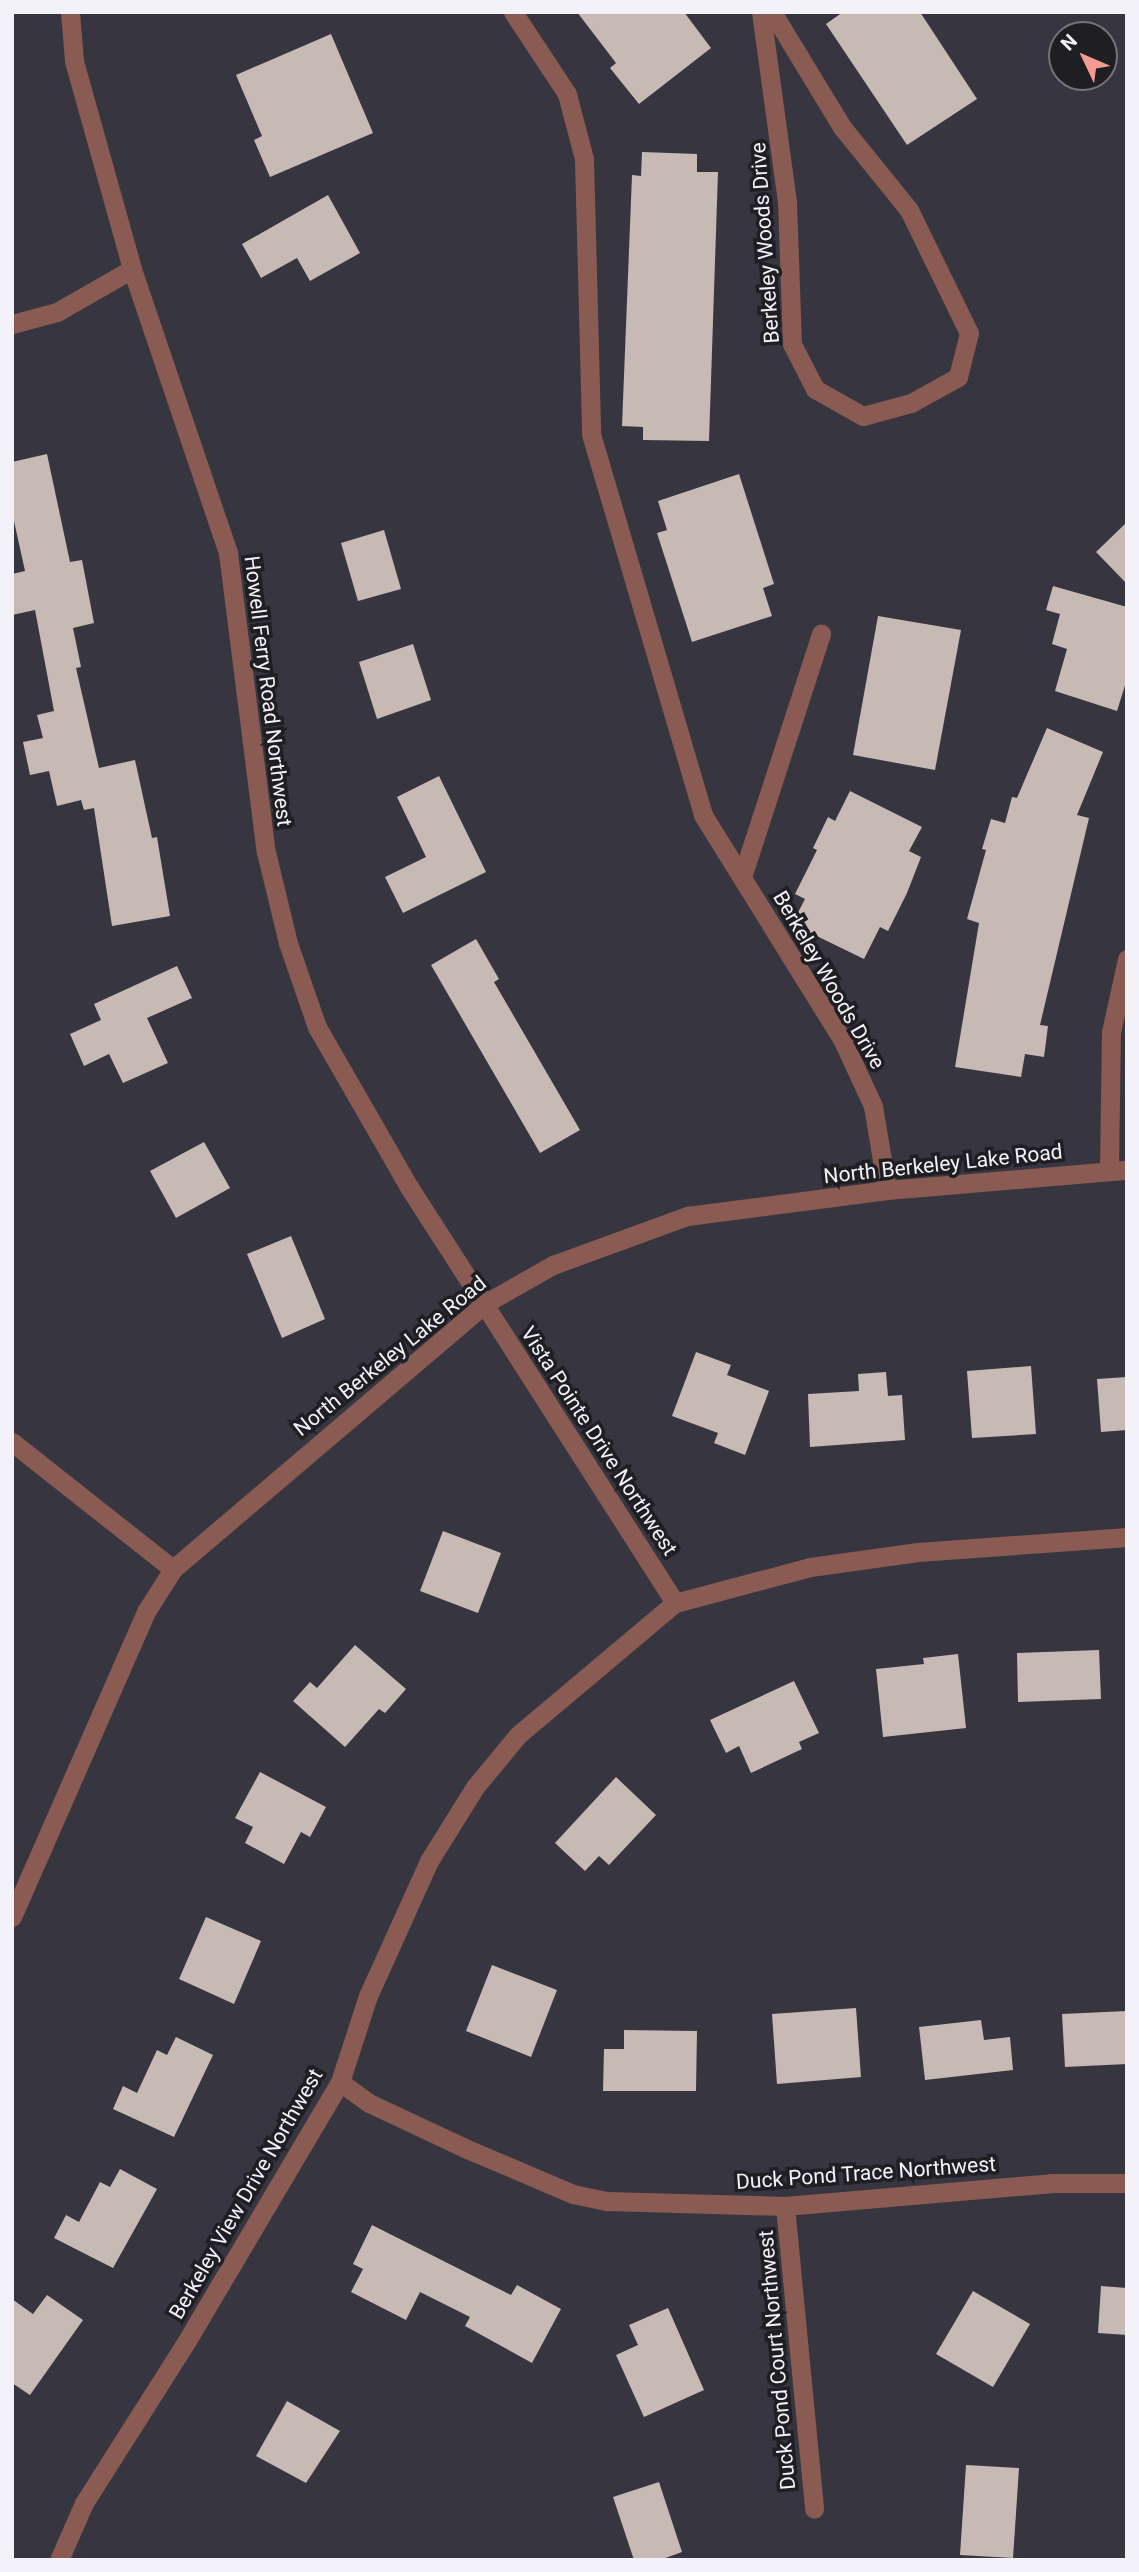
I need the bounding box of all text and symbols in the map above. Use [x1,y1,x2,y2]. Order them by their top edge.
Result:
north arrow [1048,21,1118,91]
text: N [1056,30,1082,55]
street label: Berkeley Woods Drive [745,142,785,344]
street label: Howell Ferry Road Northwest [239,554,297,828]
street label: Berkeley Woods Drive [768,886,890,1074]
street label: North Berkeley Lake Road [822,1139,1064,1189]
street label: North Berkeley Lake Road [289,1271,491,1441]
street label: Vista Pointe Drive Northwest [515,1322,683,1560]
street label: Berkeley View Drive Northwest [164,2064,328,2324]
street label: Duck Pond Trace Northwest [735,2151,997,2195]
street label: Duck Pond Court Northwest [753,2229,801,2491]

